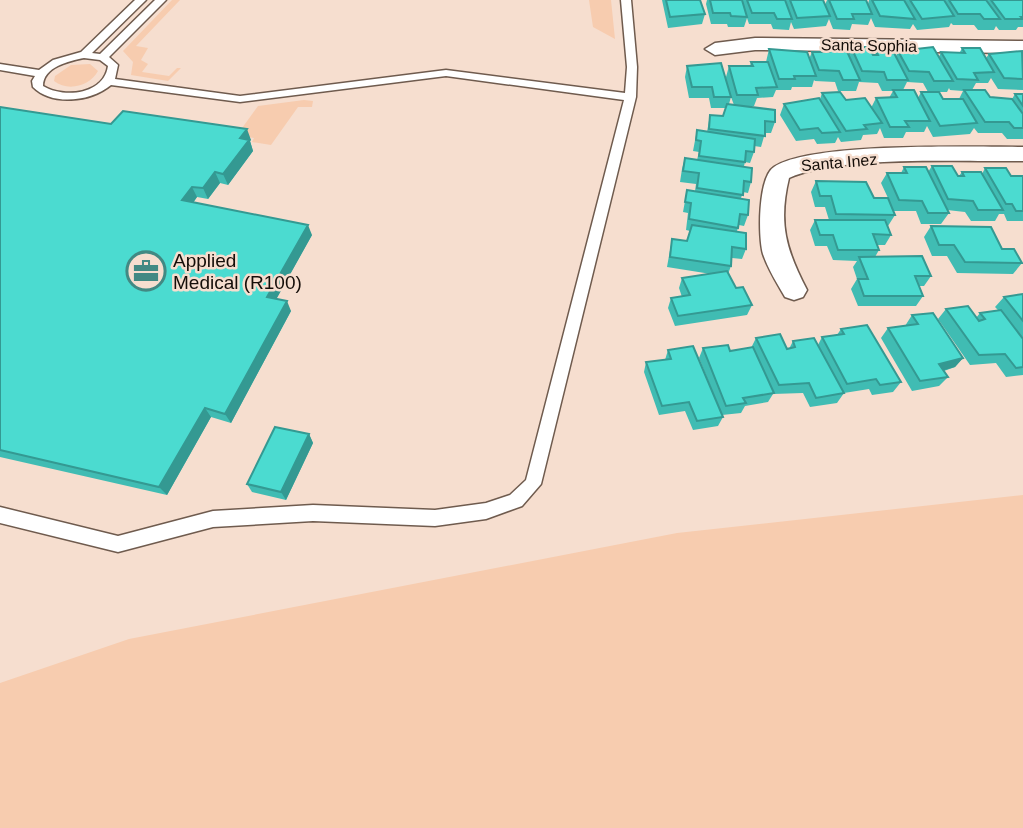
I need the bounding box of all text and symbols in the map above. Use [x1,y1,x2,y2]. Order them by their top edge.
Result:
street label: Santa Sophia [821,36,917,55]
street label: Santa Inez [800,151,878,174]
office icon: Applied Medical (R100) [125,250,167,292]
place label: Applied Medical (R100) [173,250,302,293]

